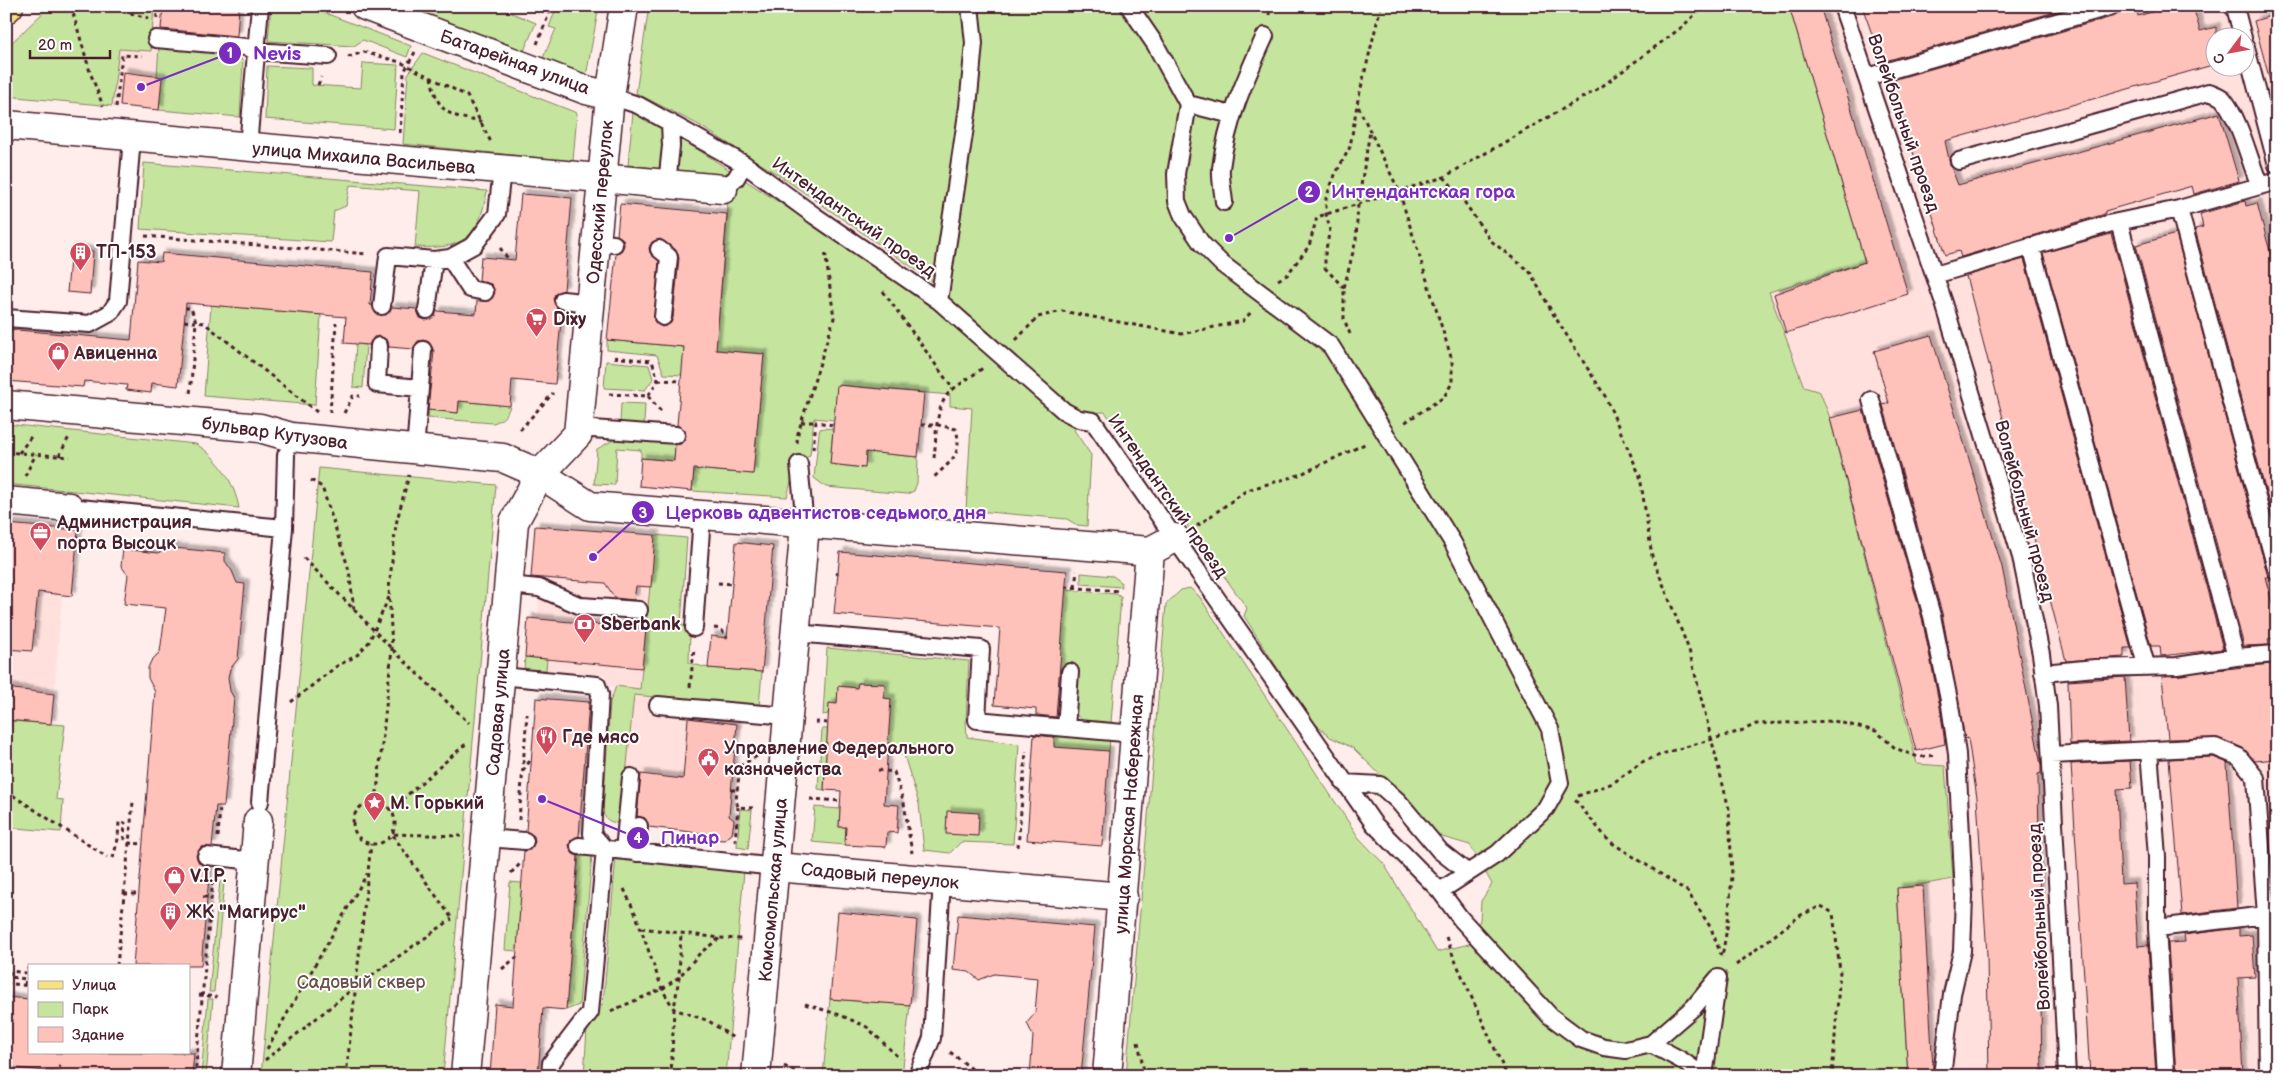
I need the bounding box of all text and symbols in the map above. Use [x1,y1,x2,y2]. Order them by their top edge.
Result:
street label: Батарейная улица [437,26,593,99]
scale bar [30,28,110,60]
north arrow [2206,28,2256,78]
street label: Волейбольный проезд [1863,31,1944,215]
text: 20 m [38,36,72,55]
callout: Nevis [217,36,311,70]
text: Nevis [253,43,301,66]
text: 1 [227,44,233,63]
text: С [2209,50,2229,67]
street label: Одесский переулок [583,119,618,285]
street label: улица Михаила Васильева [251,138,477,179]
street label: Интендантский проезд [768,153,940,282]
callout: Интендантская гора [1296,175,1525,209]
text: Интендантская гора [1331,181,1516,204]
text: 2 [1305,183,1314,202]
building icon: ТП-153 [68,240,92,271]
place label: ТП-153 [96,242,156,263]
supermarket icon: Dixy [525,307,549,338]
place label: Dixy [553,309,587,330]
shop icon: Авиценна [46,341,70,372]
place label: Авиценна [73,343,158,364]
street label: Интендантский проезд [1103,410,1232,582]
street label: бульвар Кутузова [201,413,350,454]
street label: Волейбольный проезд [1990,418,2059,604]
callout: Церковь адвентистов седьмого дня [630,495,996,529]
text: Церковь адвентистов седьмого дня [666,502,986,525]
text: 3 [639,504,648,523]
place label: Администрация порта Высоцк [56,512,192,554]
office icon: Администрация порта Высоцк [29,520,53,551]
bank icon: Sberbank [573,612,597,643]
place label: Sberbank [601,614,681,635]
street label: Садовая улица [482,647,515,777]
street label: улица Морская Набережная [1111,693,1148,935]
restaurant icon: Где мясо [534,725,558,756]
place label: Где мясо [562,727,639,748]
place label: Управление Федерального казначейства [724,738,954,780]
public building icon: Управление Федерального казначейства [696,746,720,777]
place icon: М. Горький [362,791,386,822]
place label: М. Горький [390,793,484,814]
street label: Комсомольская улица [755,797,792,983]
callout: Пинар [626,821,729,855]
street label: Волейбольный проезд [2024,823,2055,1011]
text: Пинар [661,827,720,850]
text: 4 [634,829,643,848]
street label: Садовый переулок [800,859,960,894]
shop icon: V.I.P. [162,864,186,895]
place label: V.I.P. [190,866,227,887]
building icon: ЖК "Магирус" [158,900,182,931]
place label: ЖК "Магирус" [186,902,306,923]
legend [28,964,190,1054]
park label: Садовый сквер [297,972,425,993]
text: Улица [72,976,117,995]
text: Парк [72,1000,109,1019]
text: Здание [72,1026,124,1045]

